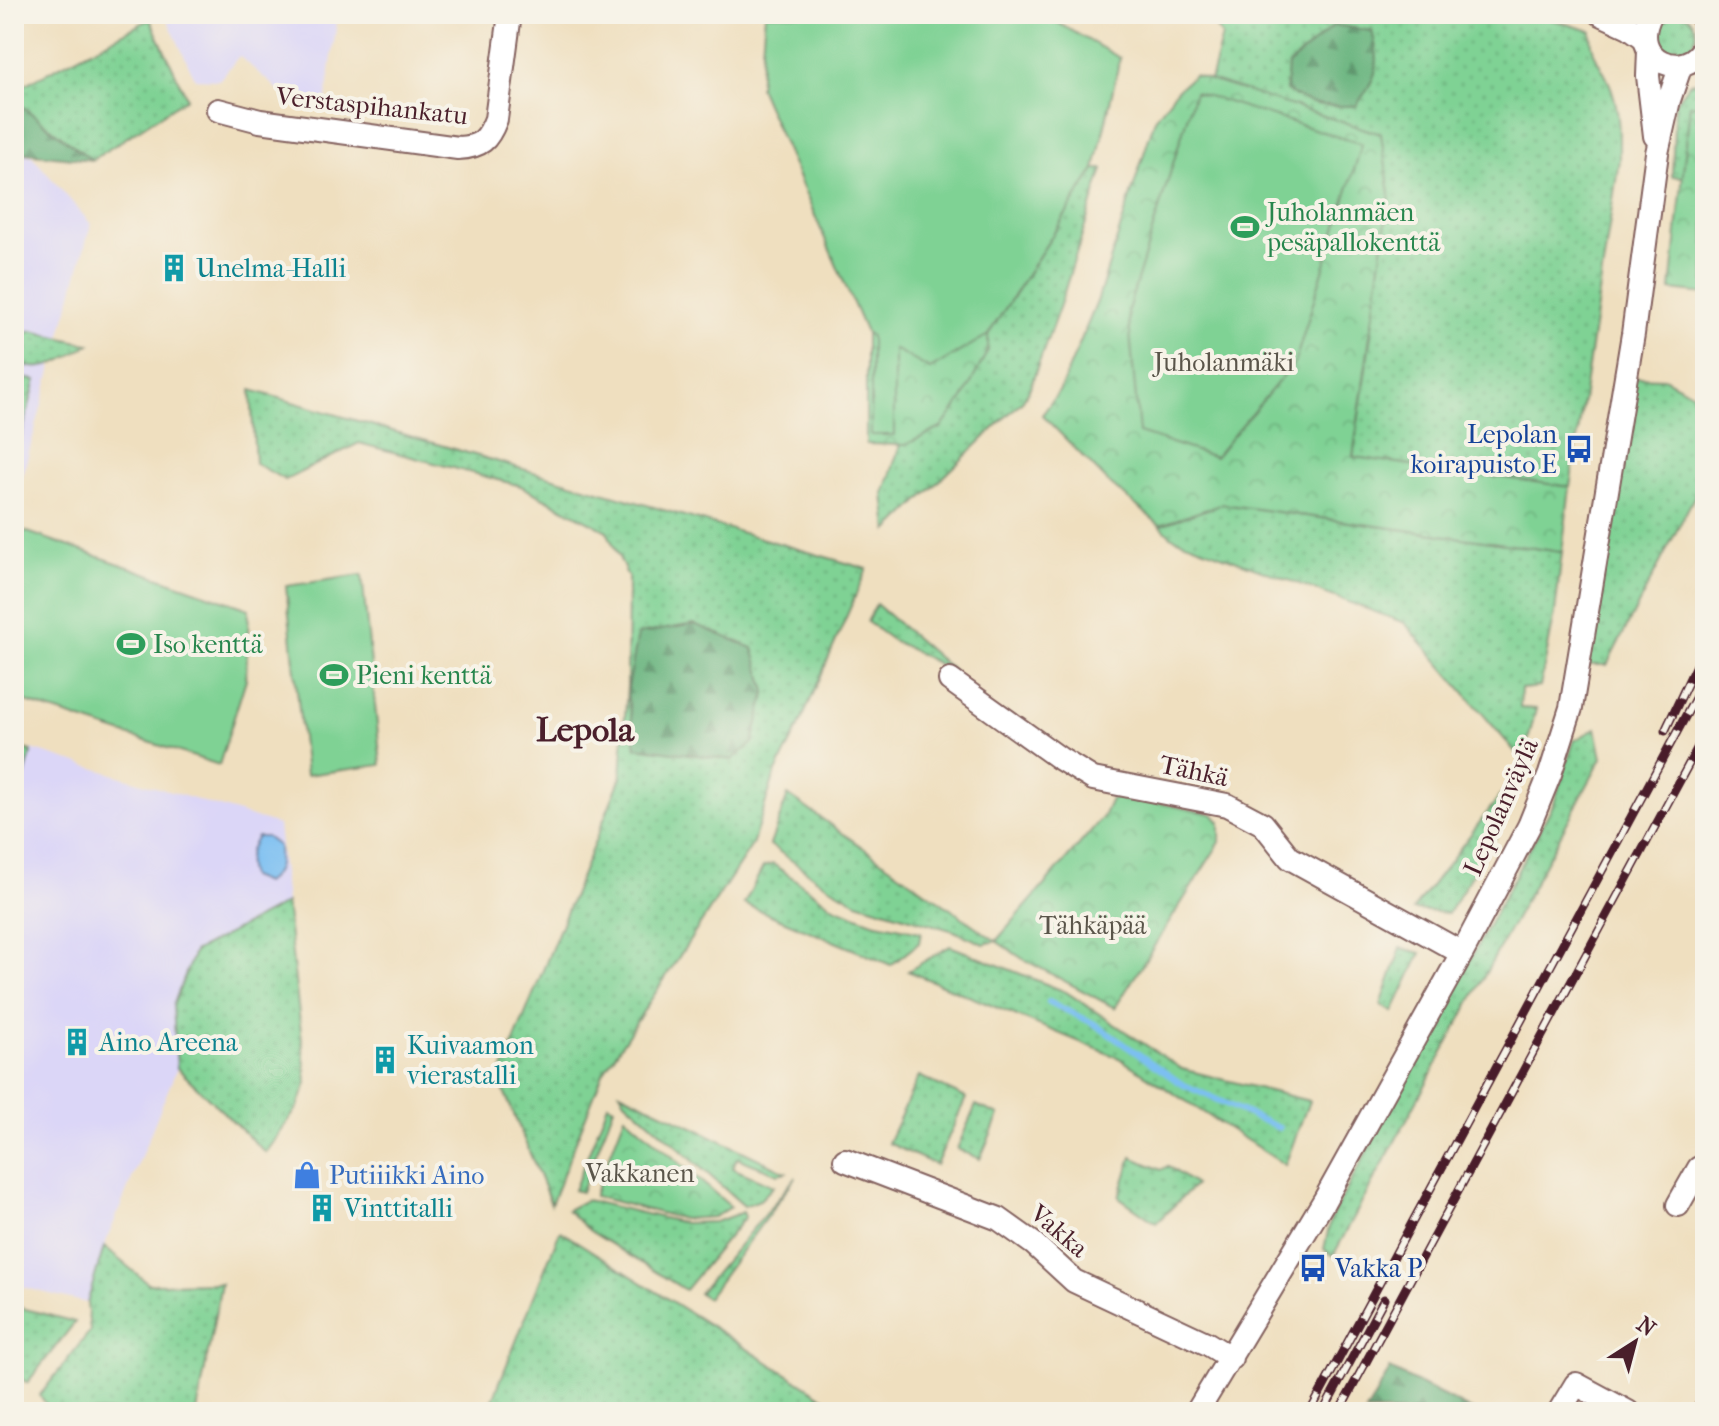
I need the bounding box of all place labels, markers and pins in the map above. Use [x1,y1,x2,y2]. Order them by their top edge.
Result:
place label: Juholanmäen pesäpallokenttä [1265,197,1441,258]
sports icon: Juholanmäen pesäpallokenttä [1230,212,1260,242]
building icon: Unelma-Halli [159,253,189,283]
place label: Unelma-Halli [196,253,346,284]
place label: Lepolan koirapuisto E [1410,419,1557,480]
bus stop icon: Lepolan koirapuisto E [1564,434,1594,464]
sports icon: Iso kenttä [116,629,146,659]
place label: Iso kenttä [153,629,264,660]
sports icon: Pieni kenttä [319,660,349,690]
place label: Pieni kenttä [356,660,493,691]
building icon: Aino Areena [62,1027,92,1057]
place label: Aino Areena [98,1027,239,1058]
place label: Kuivaamon vierastalli [407,1030,534,1091]
building icon: Kuivaamon vierastalli [370,1045,400,1075]
shop icon: Putiiikki Aino [292,1160,322,1190]
place label: Putiiikki Aino [329,1160,484,1191]
building icon: Vinttitalli [307,1193,337,1223]
place label: Vinttitalli [343,1193,453,1224]
bus stop icon: Vakka P [1298,1253,1328,1283]
place label: Vakka P [1334,1253,1423,1284]

